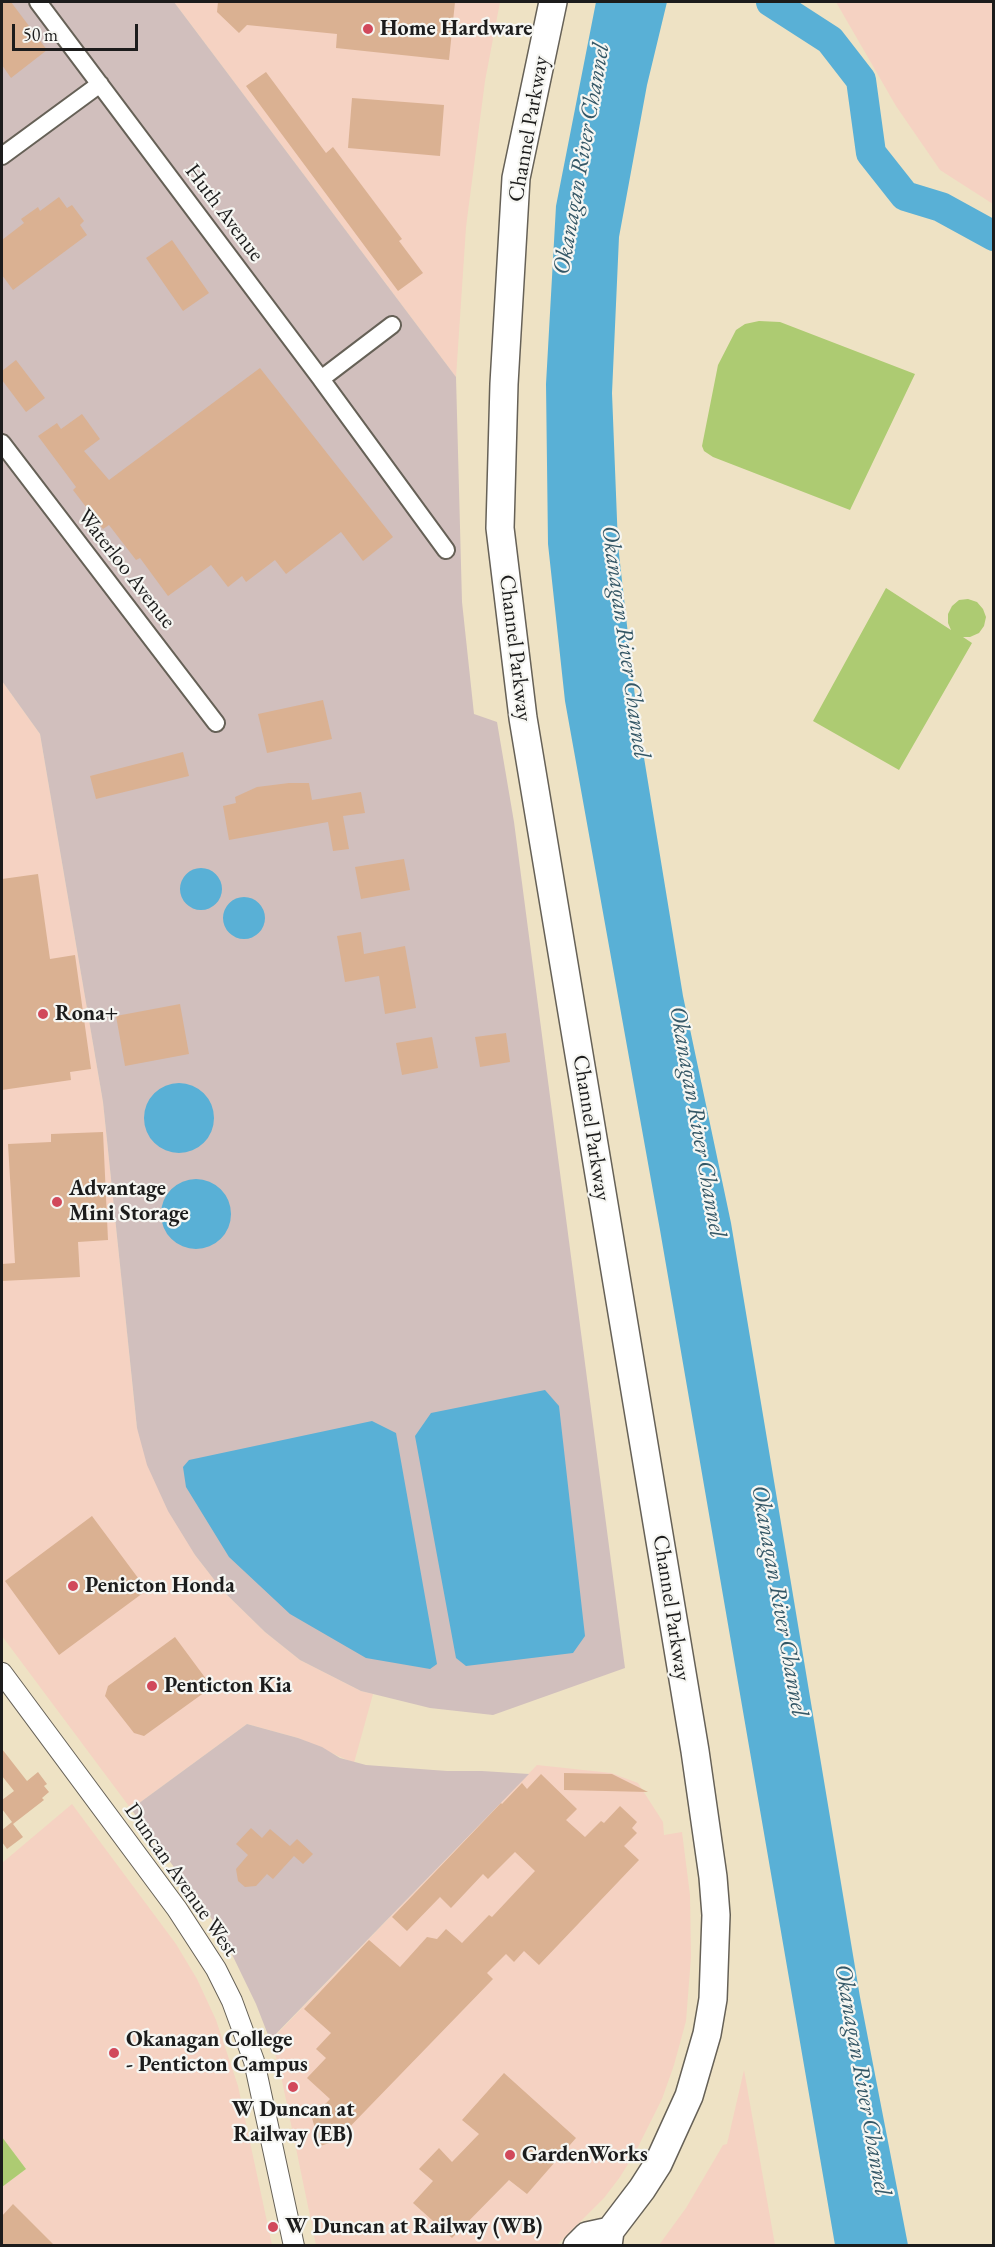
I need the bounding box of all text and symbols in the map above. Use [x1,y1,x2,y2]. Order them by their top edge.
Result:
scale bar [15,12,141,50]
place label: Home Hardware [380,16,532,42]
marker: Home Hardware [361,22,375,36]
text: 50 m [23,23,58,46]
water label: Okanagan River Channel [547,41,617,277]
street label: Channel Parkway [503,54,555,204]
street label: Huth Avenue [179,159,269,267]
street label: Waterloo Avenue [71,504,181,634]
water label: Okanagan River Channel [594,524,656,760]
street label: Channel Parkway [493,573,537,723]
place label: Rona+ [55,1001,118,1027]
water label: Okanagan River Channel [662,1004,732,1240]
marker: Rona+ [36,1007,50,1021]
street label: Channel Parkway [566,1053,616,1203]
place label: Advantage Mini Storage [69,1176,189,1228]
marker: Advantage Mini Storage [50,1195,64,1209]
water label: Okanagan River Channel [744,1483,814,1719]
street label: Channel Parkway [646,1533,696,1683]
place label: Penicton Honda [85,1573,235,1599]
marker: Penicton Honda [66,1579,80,1593]
place label: Penticton Kia [164,1673,292,1699]
marker: Penticton Kia [145,1679,159,1693]
street label: Duncan Avenue West [118,1798,244,1962]
water label: Okanagan River Channel [827,1962,897,2198]
place label: Okanagan College - Penticton Campus [126,2027,308,2078]
marker: Okanagan College - Penticton Campus [107,2046,121,2060]
marker: W Duncan at Railway (EB) [286,2080,300,2094]
place label: W Duncan at Railway (EB) [232,2097,354,2148]
place label: GardenWorks [522,2142,648,2168]
marker: GardenWorks [503,2148,517,2162]
place label: W Duncan at Railway (WB) [285,2214,542,2240]
marker: W Duncan at Railway (WB) [266,2220,280,2234]

